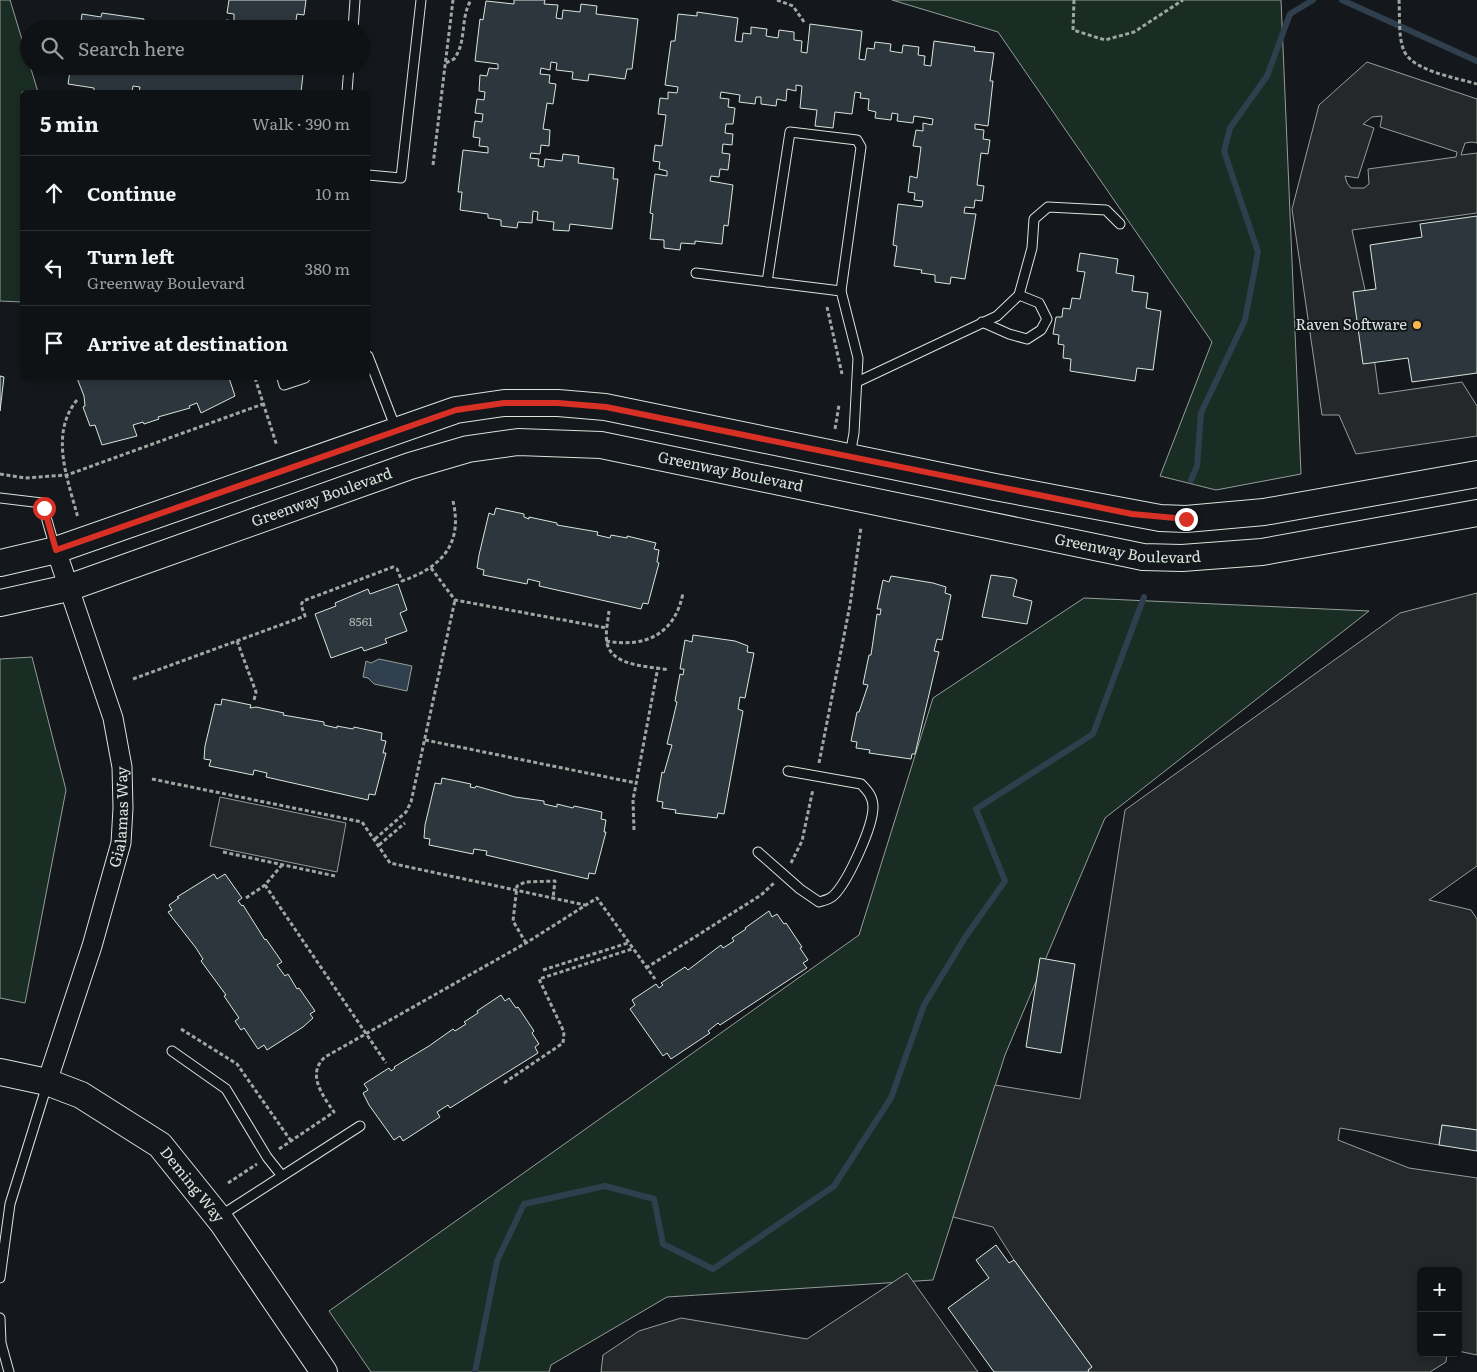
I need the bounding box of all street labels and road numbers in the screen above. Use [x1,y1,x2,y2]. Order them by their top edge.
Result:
street label: Greenway Boulevard [656,444,806,497]
street label: Greenway Boulevard [248,460,395,532]
street label: Greenway Boulevard [1053,526,1202,568]
street label: Gialamas Way [102,766,133,870]
street label: Deming Way [155,1141,231,1227]

